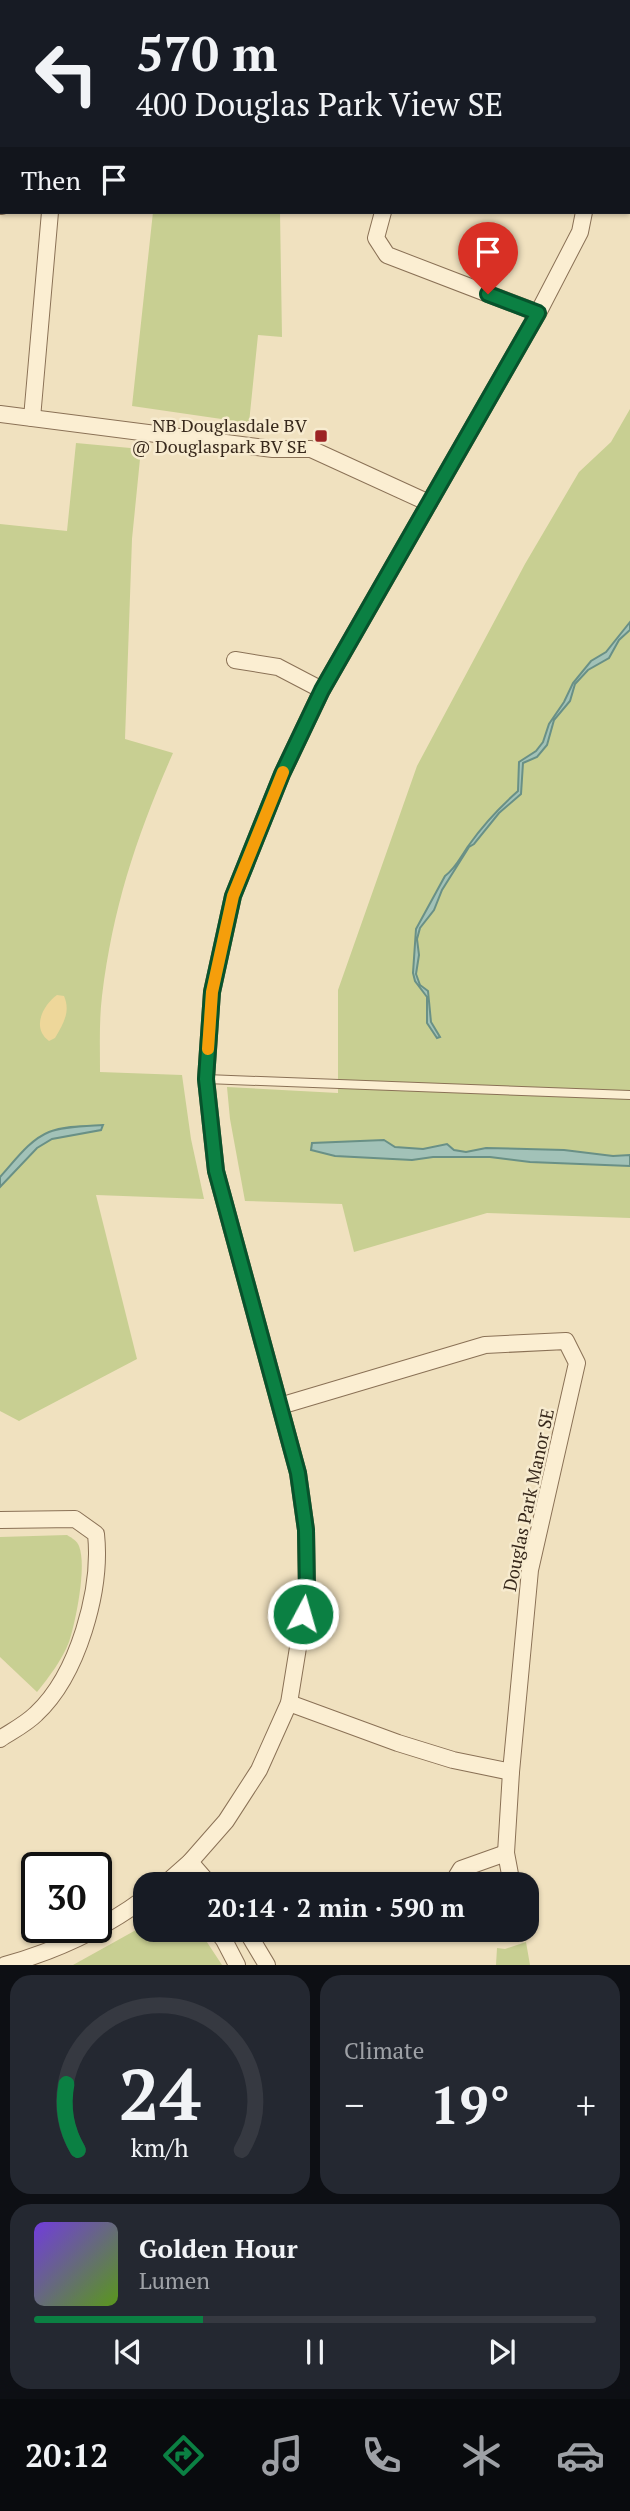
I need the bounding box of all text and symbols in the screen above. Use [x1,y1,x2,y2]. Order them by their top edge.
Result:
text: 570 m [136,20,278,85]
icon: left [21,28,112,119]
text: 400 Douglas Park View SE [136,83,503,125]
icon: arrive [95,161,133,199]
text: Then [21,163,81,197]
pin [458,222,518,294]
icon: arrive [469,233,507,271]
place label: NB Douglasdale BV @ Douglaspark BV SE [131,413,308,458]
marker: NB Douglasdale BV @ Douglaspark BV SE [313,428,329,444]
street label: Douglas Park Manor SE [497,1406,559,1593]
position arrow [266,1577,340,1651]
speed limit sign: 30 [21,1852,112,1943]
text: 20:14 · 2 min · 590 m [207,1890,465,1924]
text: Climate [344,2035,424,2066]
text: 24 [119,2045,201,2142]
text: 19° [430,2070,510,2139]
text: − [344,2080,364,2130]
text: + [576,2080,596,2130]
text: km/h [131,2131,189,2164]
text: Golden Hour [139,2231,298,2265]
text: Lumen [139,2265,210,2296]
icon: previous [109,2333,147,2371]
icon: pause [296,2333,334,2371]
icon: next [483,2333,521,2371]
icon: directions [159,2431,208,2480]
icon: music [258,2431,307,2480]
icon: phone [357,2431,406,2480]
icon: climate [457,2431,506,2480]
icon: car [556,2431,605,2480]
text: 20:12 [25,2434,108,2476]

